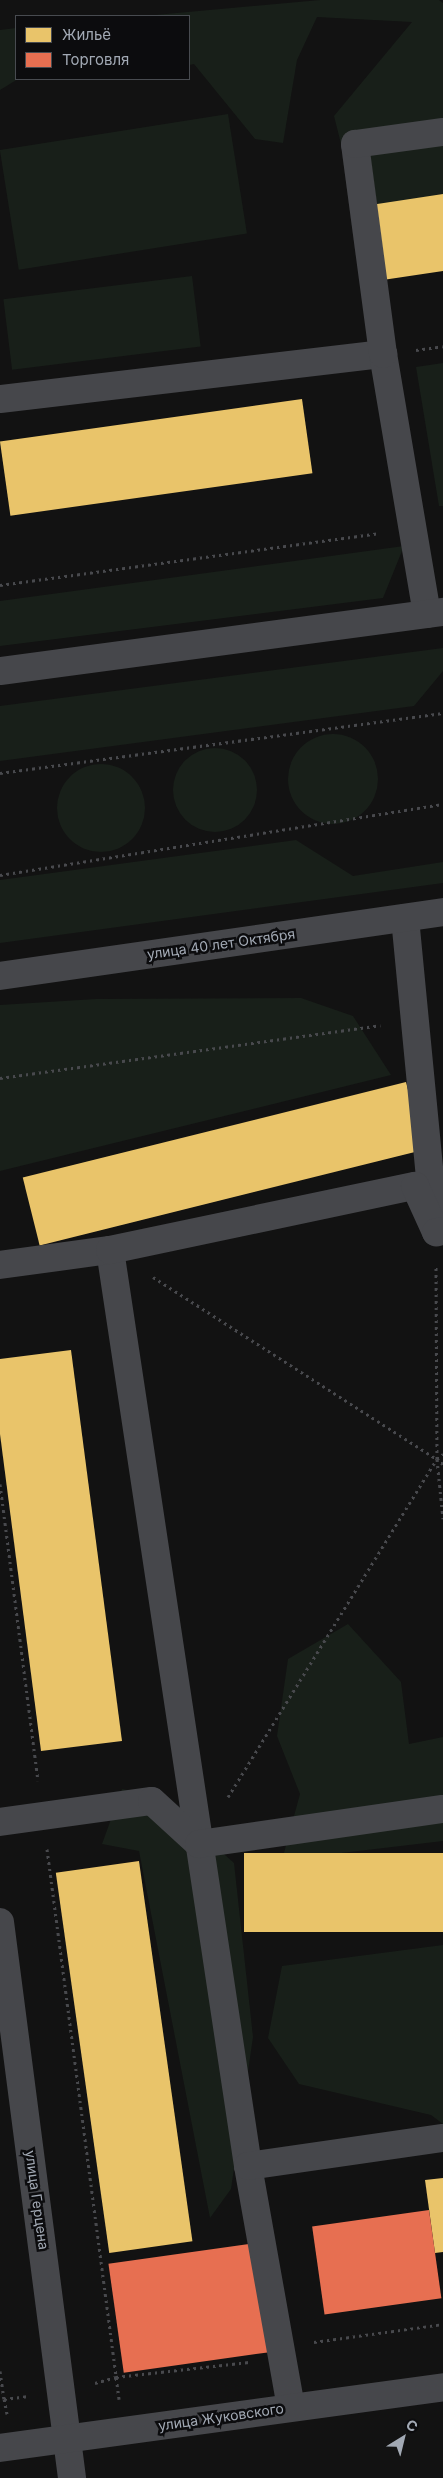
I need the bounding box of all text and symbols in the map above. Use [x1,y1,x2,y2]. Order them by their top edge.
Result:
legend [15,15,190,80]
text: Жильё [62,25,111,44]
text: Торговля [62,50,129,69]
street label: улица 40 лет Октября [146,925,296,963]
street label: улица Герцена [22,2149,52,2251]
street label: улица Жуковского [157,2400,285,2434]
north arrow [378,2413,428,2463]
text: С [403,2416,421,2435]

